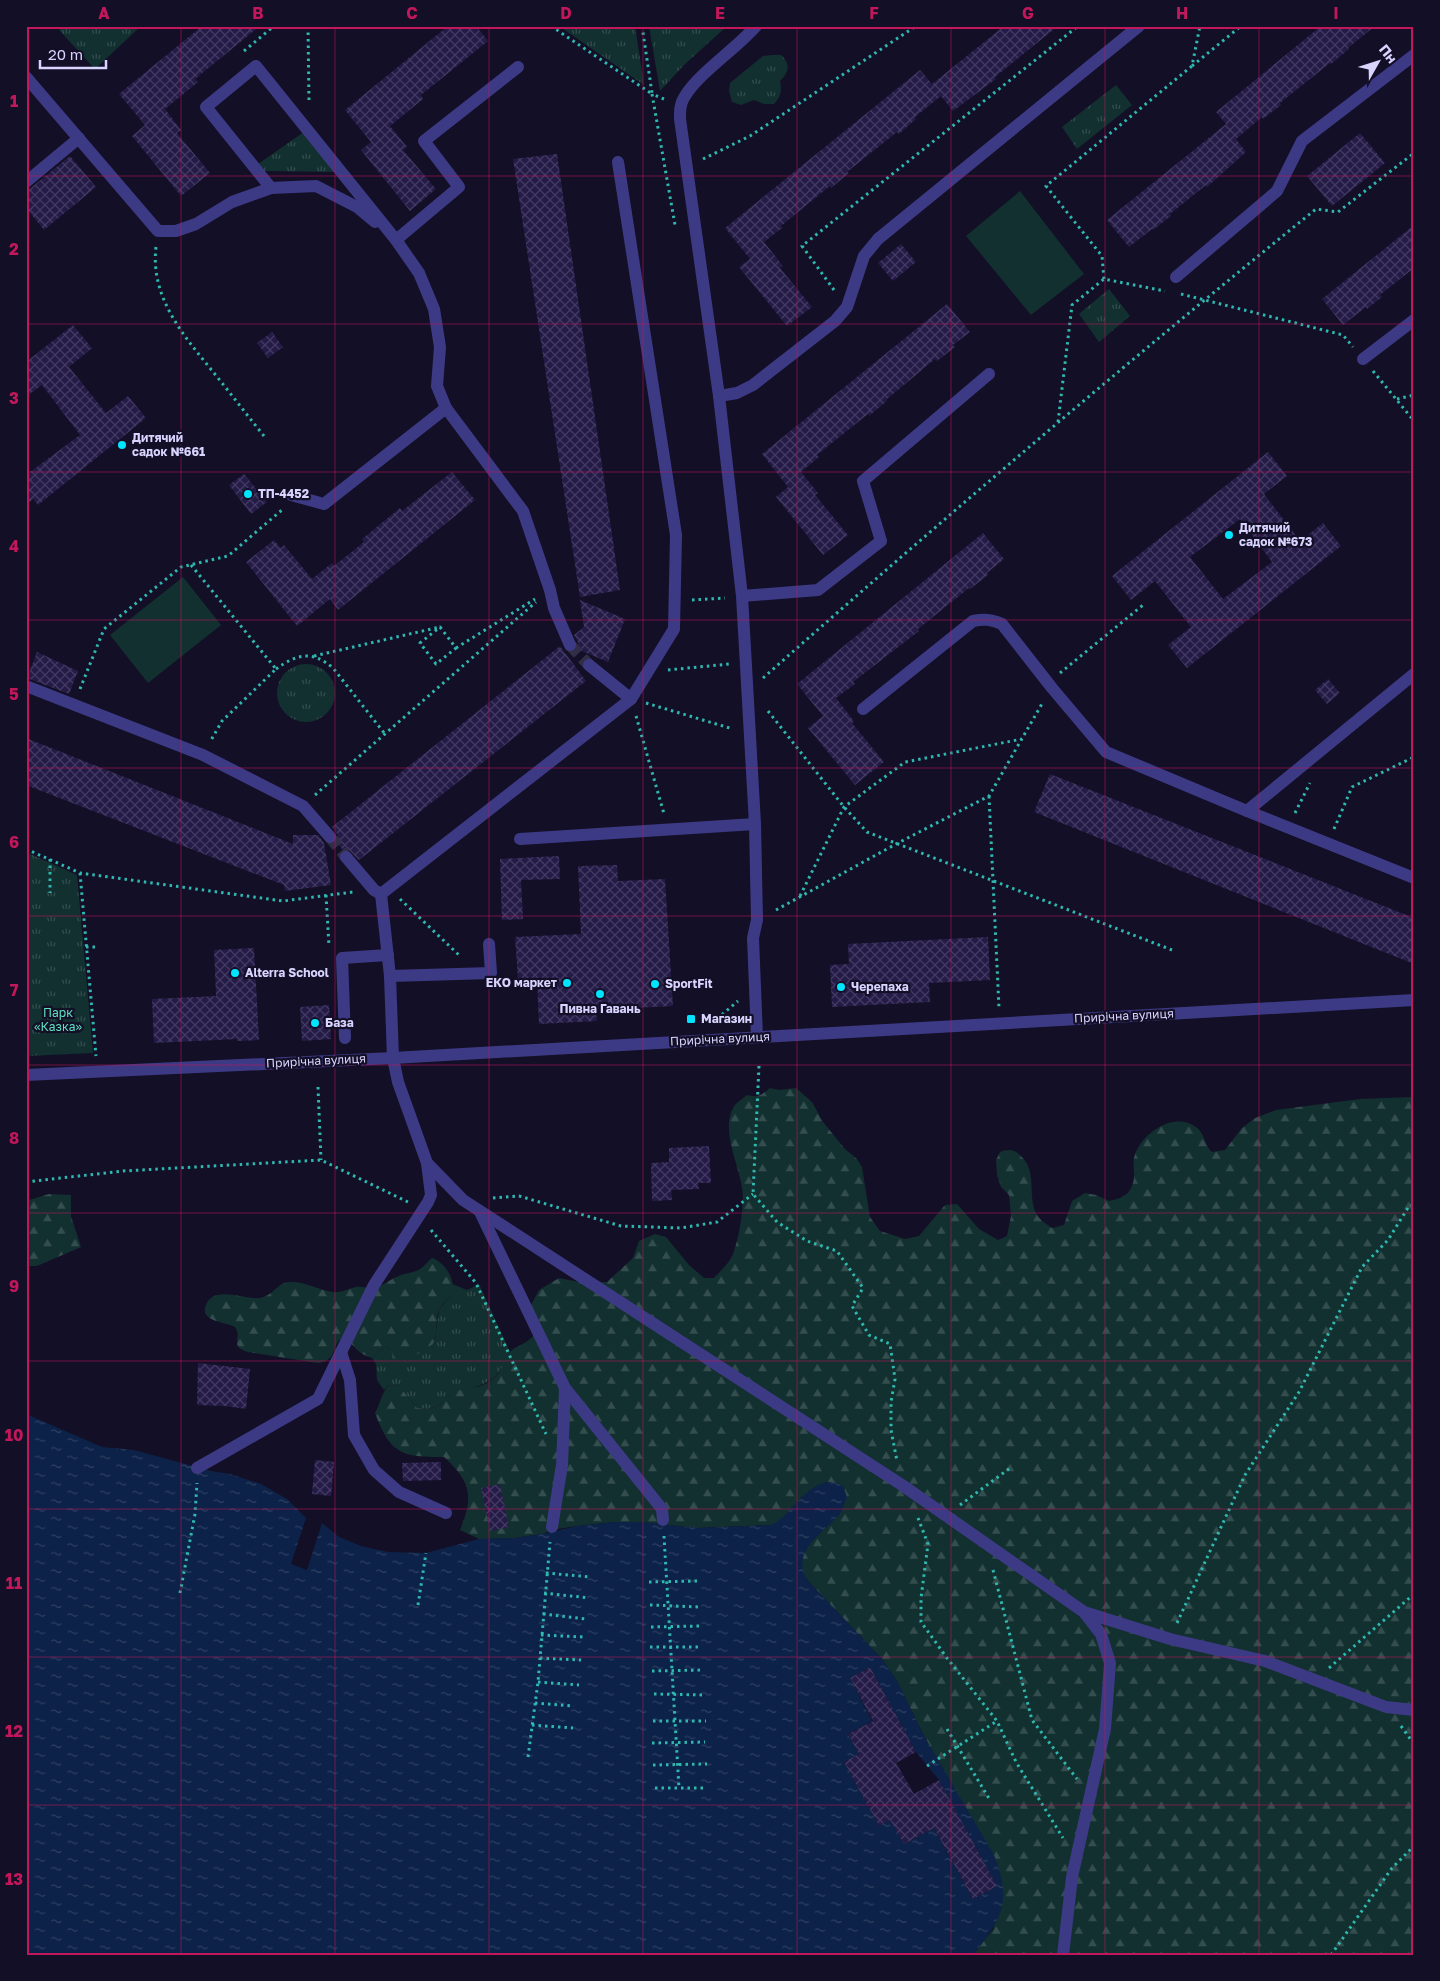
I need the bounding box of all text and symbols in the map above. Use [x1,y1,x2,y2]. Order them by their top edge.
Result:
text: A [98,3,110,23]
text: B [252,3,264,23]
text: C [406,3,418,23]
text: D [560,3,572,23]
text: E [715,3,725,23]
text: F [869,3,879,23]
text: G [1022,3,1034,23]
text: H [1176,3,1188,23]
text: I [1333,3,1339,23]
scale bar [40,38,106,70]
north arrow [1352,38,1402,88]
text: Пн [1376,41,1401,66]
text: 20 m [48,45,83,63]
text: 1 [10,91,18,111]
text: 2 [9,239,19,259]
text: 3 [9,388,19,408]
place label: Дитячий садок №661 [132,430,205,459]
marker: Дитячий садок №661 [116,439,128,451]
place label: ТП-4452 [258,486,309,501]
marker: ТП-4452 [242,488,254,500]
place label: Дитячий садок №673 [1239,520,1312,549]
marker: Дитячий садок №673 [1223,529,1235,541]
text: 4 [9,536,19,556]
text: 5 [9,684,19,704]
text: 6 [9,832,19,852]
place label: Alterra School [245,965,329,980]
marker: Alterra School [229,967,241,979]
place label: ЕКО маркет [486,975,557,990]
place label: SportFit [665,976,713,991]
marker: ЕКО маркет [561,977,573,989]
marker: SportFit [649,978,661,990]
place label: Черепаха [851,979,909,994]
text: 7 [10,980,19,1000]
marker: Черепаха [835,981,847,993]
marker: Пивна Гавань [594,988,606,1000]
place label: Пивна Гавань [559,1001,641,1016]
park label: Парк «Казка» [34,1005,82,1034]
street label: Прирічна вулиця [1074,1005,1174,1026]
place label: Магазин [701,1011,752,1026]
marker: Магазин [685,1013,697,1025]
place label: База [325,1015,354,1030]
marker: База [309,1017,321,1029]
street label: Прирічна вулиця [670,1028,770,1049]
street label: Прирічна вулиця [266,1050,366,1071]
text: 8 [9,1128,19,1148]
text: 9 [9,1276,19,1296]
text: 10 [5,1425,23,1445]
text: 11 [6,1573,22,1593]
text: 12 [5,1721,23,1741]
text: 13 [5,1869,23,1889]

